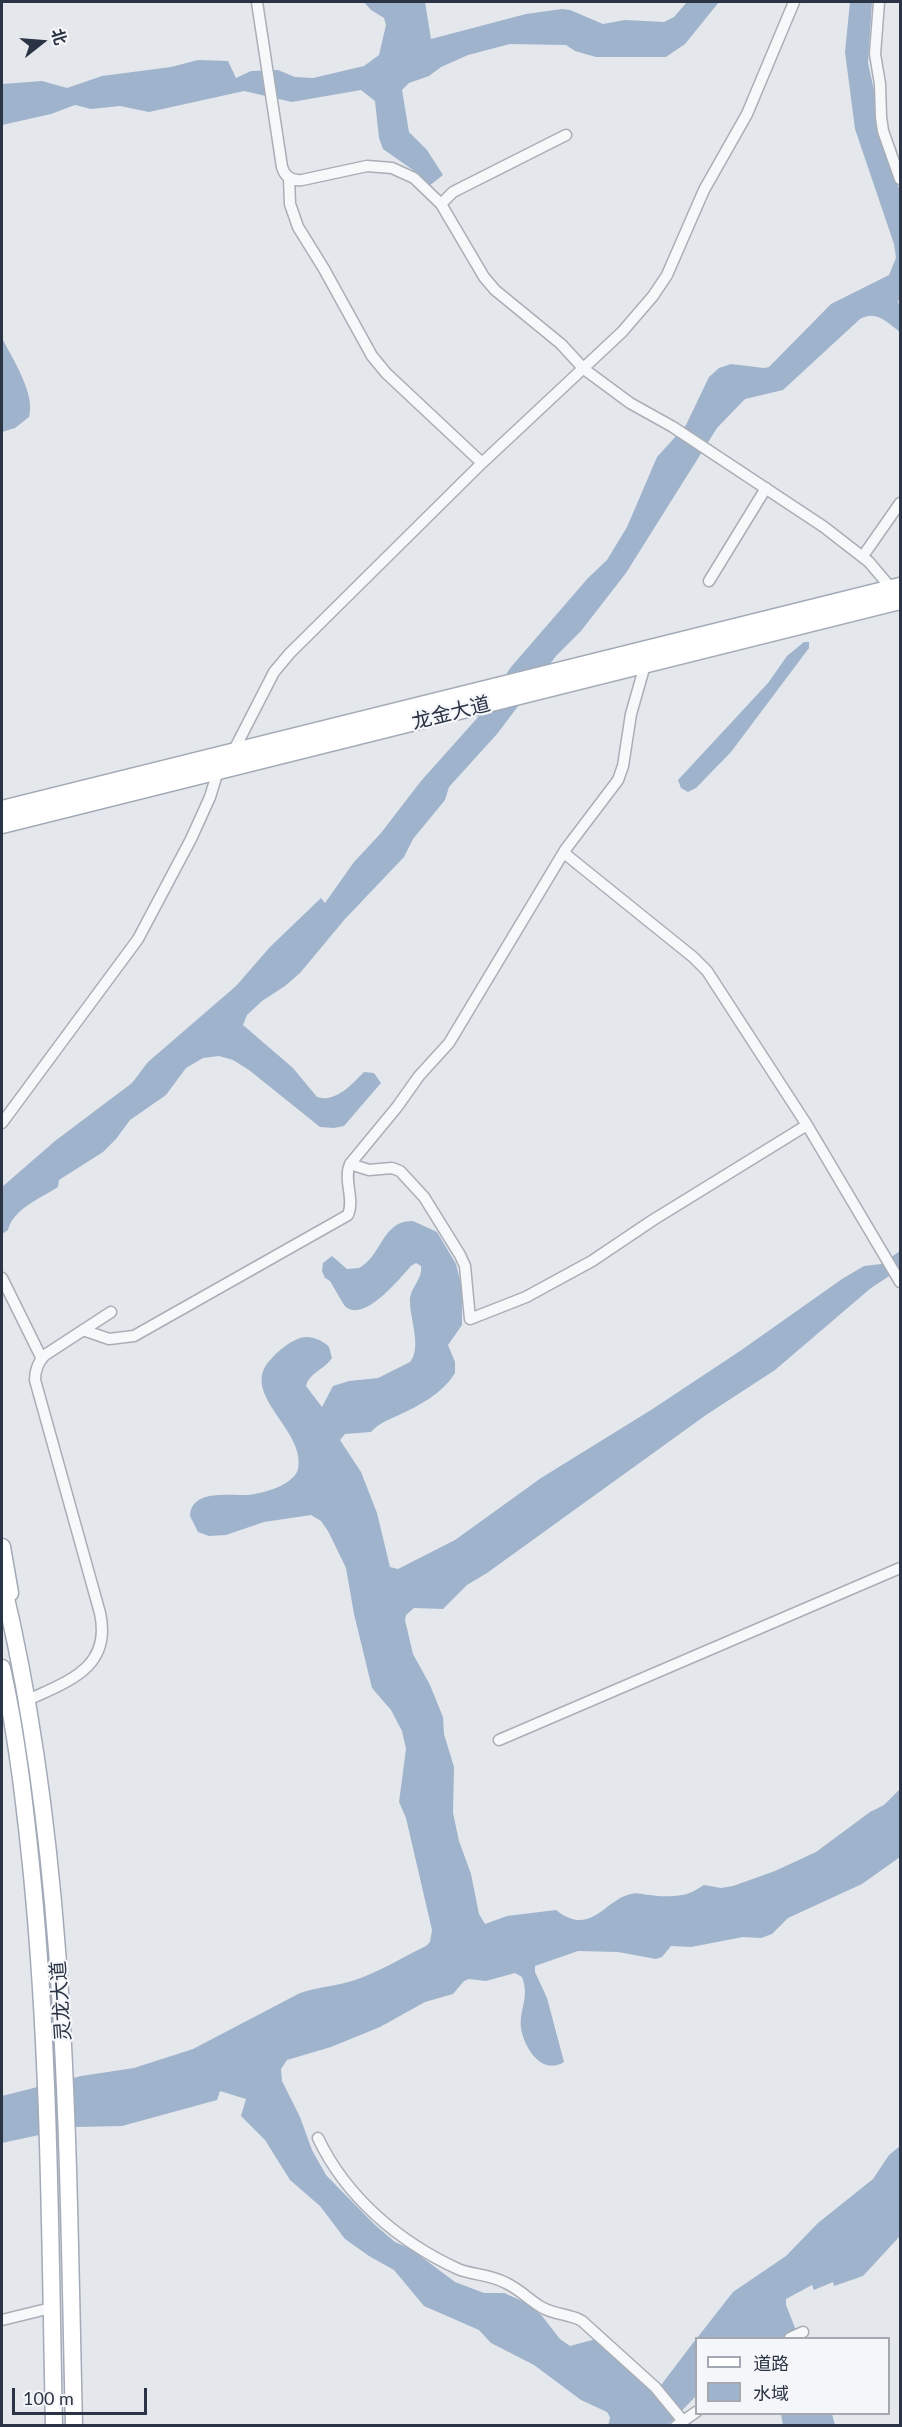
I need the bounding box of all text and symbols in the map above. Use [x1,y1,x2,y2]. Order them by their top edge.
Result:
north arrow [12,12,72,72]
text: 北 [48,26,71,47]
street label: 龙金大道 [409,692,493,734]
street label: 灵龙大道 [46,1960,76,2042]
legend [695,2337,890,2415]
text: 道路 [753,2352,789,2374]
scale bar [15,2376,150,2414]
text: 水域 [753,2382,789,2404]
text: 100 m [23,2387,74,2409]

